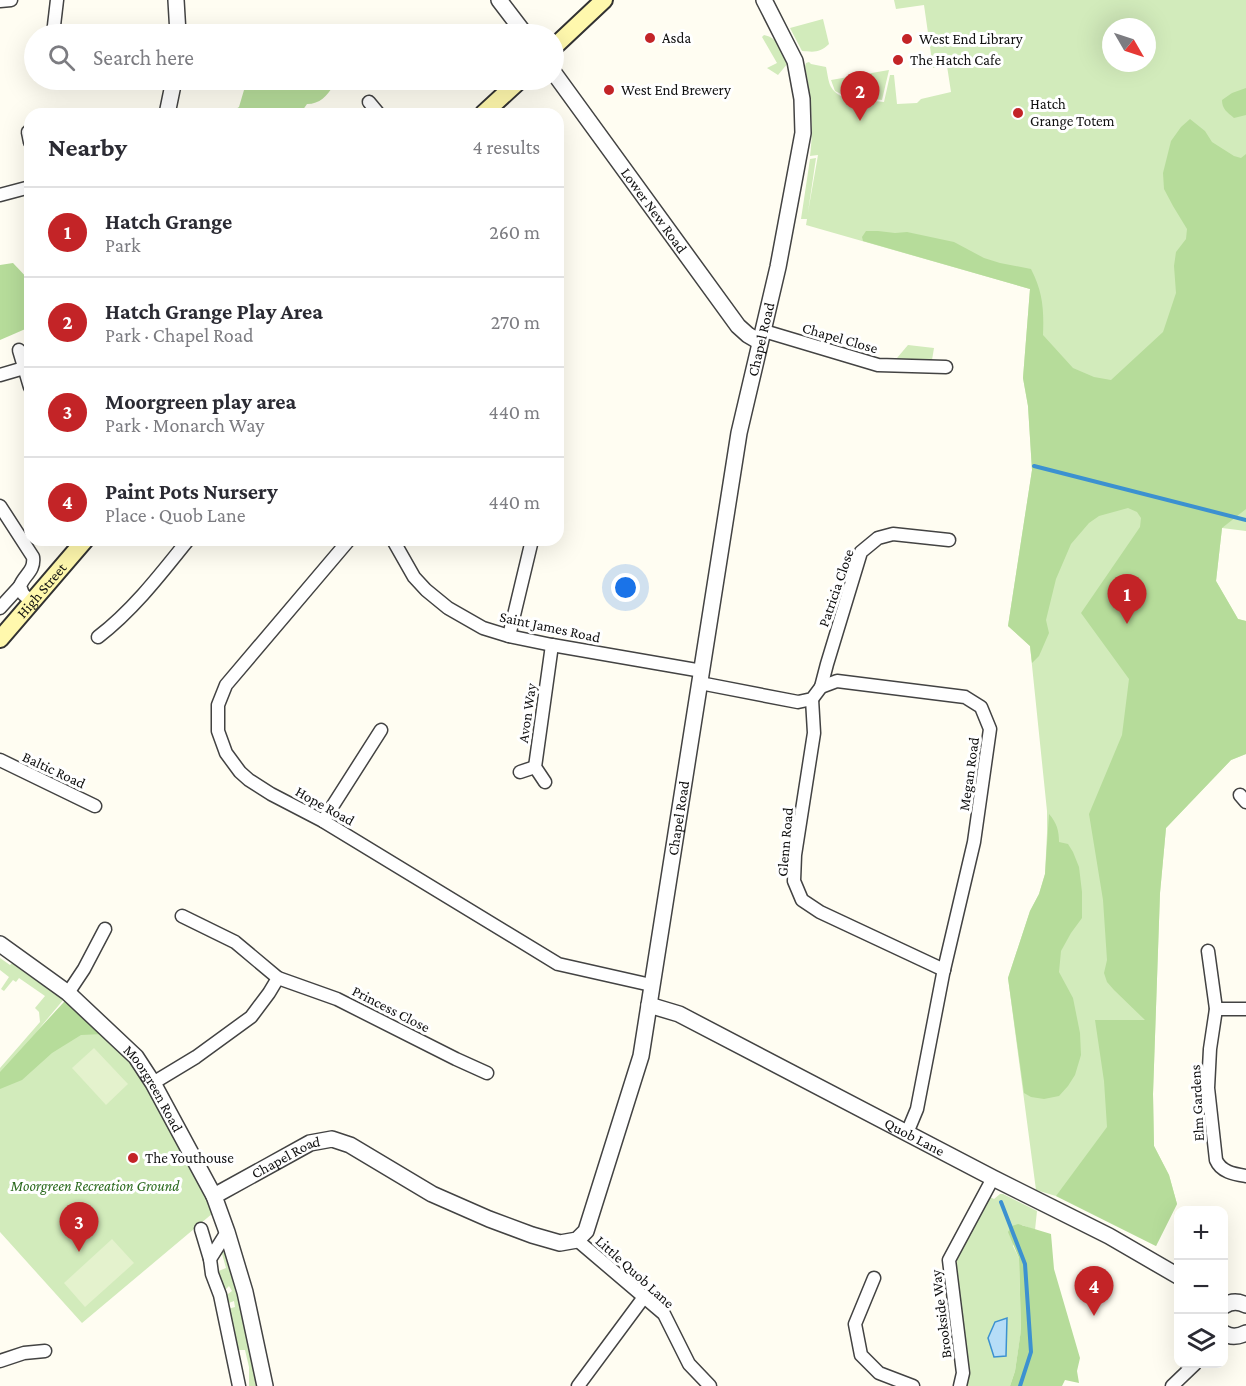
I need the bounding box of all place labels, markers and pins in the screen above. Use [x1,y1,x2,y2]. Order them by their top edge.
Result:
place label: Asda [662,30,691,46]
marker: Asda [643,31,657,45]
place label: West End Library [919,31,1023,48]
marker: West End Library [900,32,914,46]
place label: The Hatch Cafe [910,52,1001,68]
marker: The Hatch Cafe [891,53,905,67]
pin: 2 [840,72,880,121]
place label: West End Brewery [621,82,731,99]
marker: West End Brewery [602,83,616,97]
place label: Hatch Grange Totem [1030,96,1115,130]
marker: Hatch Grange Totem [1011,106,1025,120]
pin: 1 [1108,574,1146,624]
place label: The Youthouse [145,1150,234,1166]
marker: The Youthouse [126,1151,140,1165]
pin: 3 [60,1202,98,1252]
pin: 4 [1074,1266,1114,1316]

